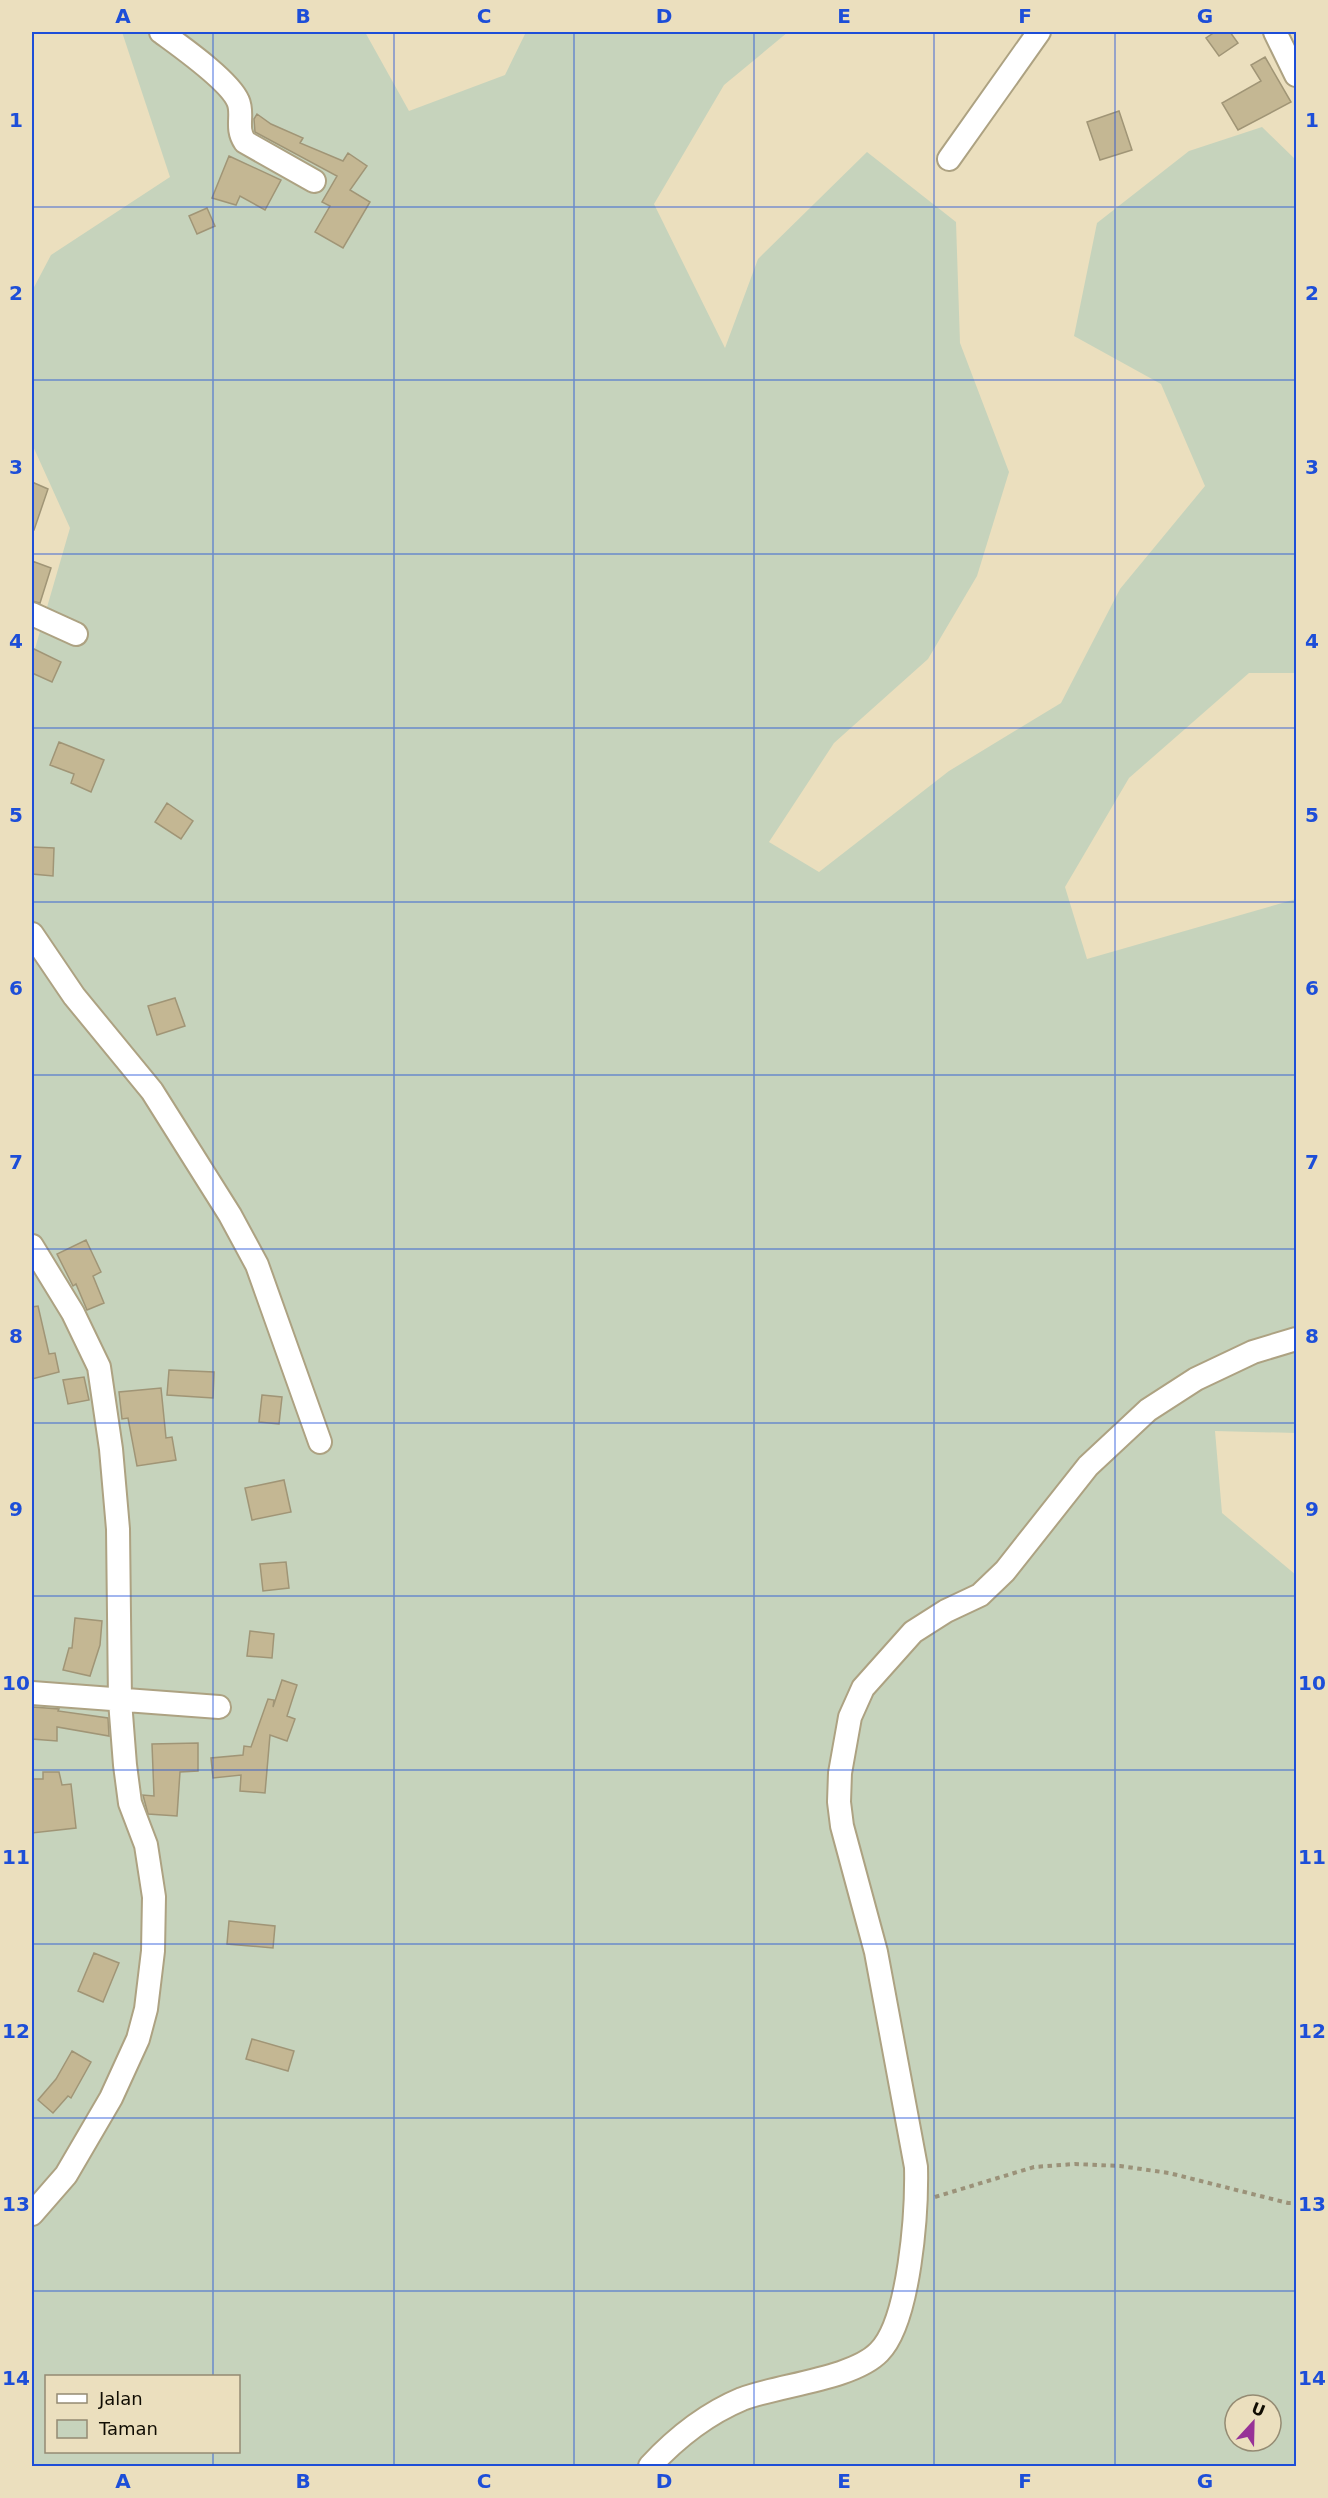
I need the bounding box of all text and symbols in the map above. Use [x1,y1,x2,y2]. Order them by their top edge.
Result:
text: A [115,4,131,28]
text: B [295,4,311,28]
text: C [477,4,491,28]
text: D [656,4,672,28]
text: E [837,4,851,28]
text: F [1018,4,1032,28]
text: G [1197,4,1213,28]
text: 1 [9,108,23,132]
text: 1 [1305,108,1319,132]
text: 2 [9,281,23,305]
text: 2 [1305,281,1319,305]
text: 3 [9,455,23,479]
text: 3 [1305,455,1319,479]
text: 4 [9,629,23,653]
text: 4 [1305,629,1319,653]
text: 5 [9,803,23,827]
text: 5 [1305,803,1319,827]
text: 6 [9,976,23,1000]
text: 6 [1305,976,1319,1000]
text: 7 [9,1150,23,1174]
text: 7 [1305,1150,1319,1174]
text: 8 [9,1324,23,1348]
text: 8 [1305,1324,1319,1348]
text: 9 [9,1497,23,1521]
text: 9 [1305,1497,1319,1521]
text: 10 [2,1671,30,1695]
text: 10 [1298,1671,1326,1695]
text: 11 [2,1845,30,1869]
text: 11 [1298,1845,1326,1869]
text: 12 [2,2019,30,2043]
text: 12 [1298,2019,1326,2043]
text: 13 [2,2192,30,2216]
text: 13 [1298,2192,1326,2216]
text: 14 [2,2366,30,2390]
text: 14 [1298,2366,1326,2390]
legend [45,2375,240,2453]
text: Jalan [98,2388,143,2409]
north arrow [1223,2393,1283,2453]
text: U [1249,2398,1268,2421]
text: Taman [98,2418,158,2439]
text: A [115,2469,131,2493]
text: B [295,2469,311,2493]
text: C [477,2469,491,2493]
text: D [656,2469,672,2493]
text: E [837,2469,851,2493]
text: F [1018,2469,1032,2493]
text: G [1197,2469,1213,2493]

